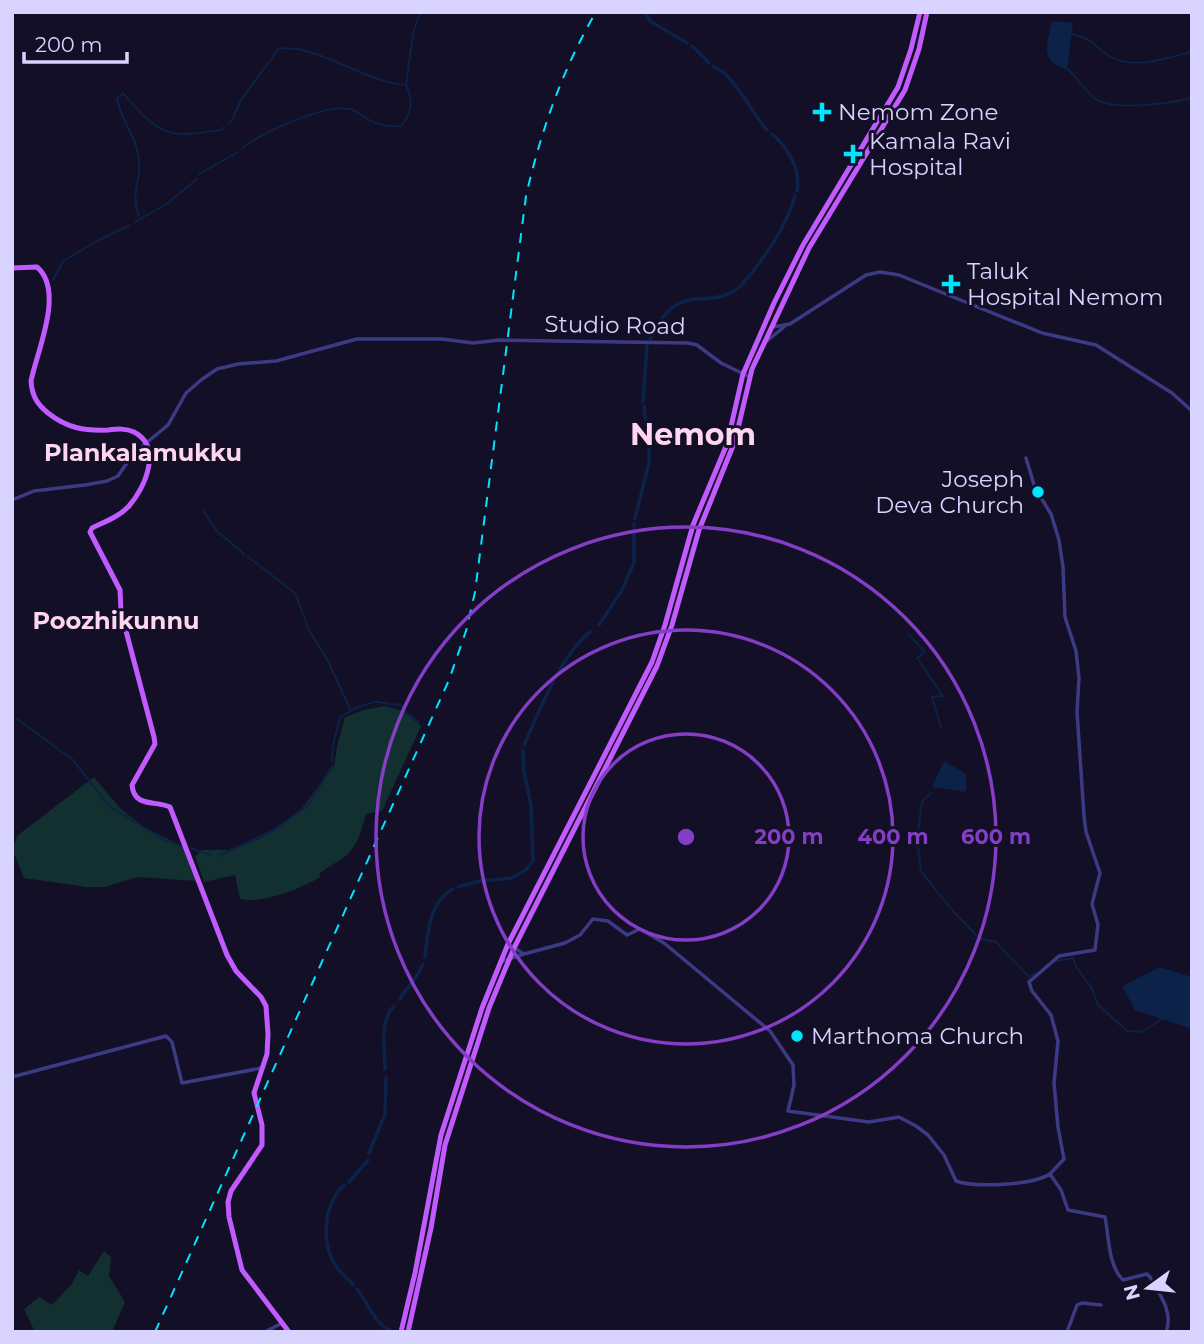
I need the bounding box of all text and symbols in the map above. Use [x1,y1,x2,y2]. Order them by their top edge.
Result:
scale bar [24,21,128,65]
text: 200 m [35,32,102,57]
place label: Nemom Zone [838,98,998,126]
marker: Nemom Zone [812,102,832,122]
place label: Kamala Ravi Hospital [869,127,1011,181]
marker: Kamala Ravi Hospital [843,144,863,164]
place label: Taluk Hospital Nemom [967,257,1163,311]
marker: Taluk Hospital Nemom [941,274,961,294]
street label: Studio Road [544,310,686,340]
district label: Nemom [630,416,756,453]
district label: Plankalamukku [44,438,242,467]
place label: Joseph Deva Church [875,465,1024,519]
marker: Joseph Deva Church [1030,484,1046,500]
district label: Poozhikunnu [33,606,199,635]
text: 200 m [755,824,823,849]
text: 400 m [858,824,928,849]
text: 600 m [961,824,1031,849]
centre of rings [674,825,698,849]
place label: Marthoma Church [811,1022,1024,1050]
marker: Marthoma Church [789,1028,805,1044]
north arrow [1113,1253,1183,1323]
text: N [1119,1282,1145,1303]

